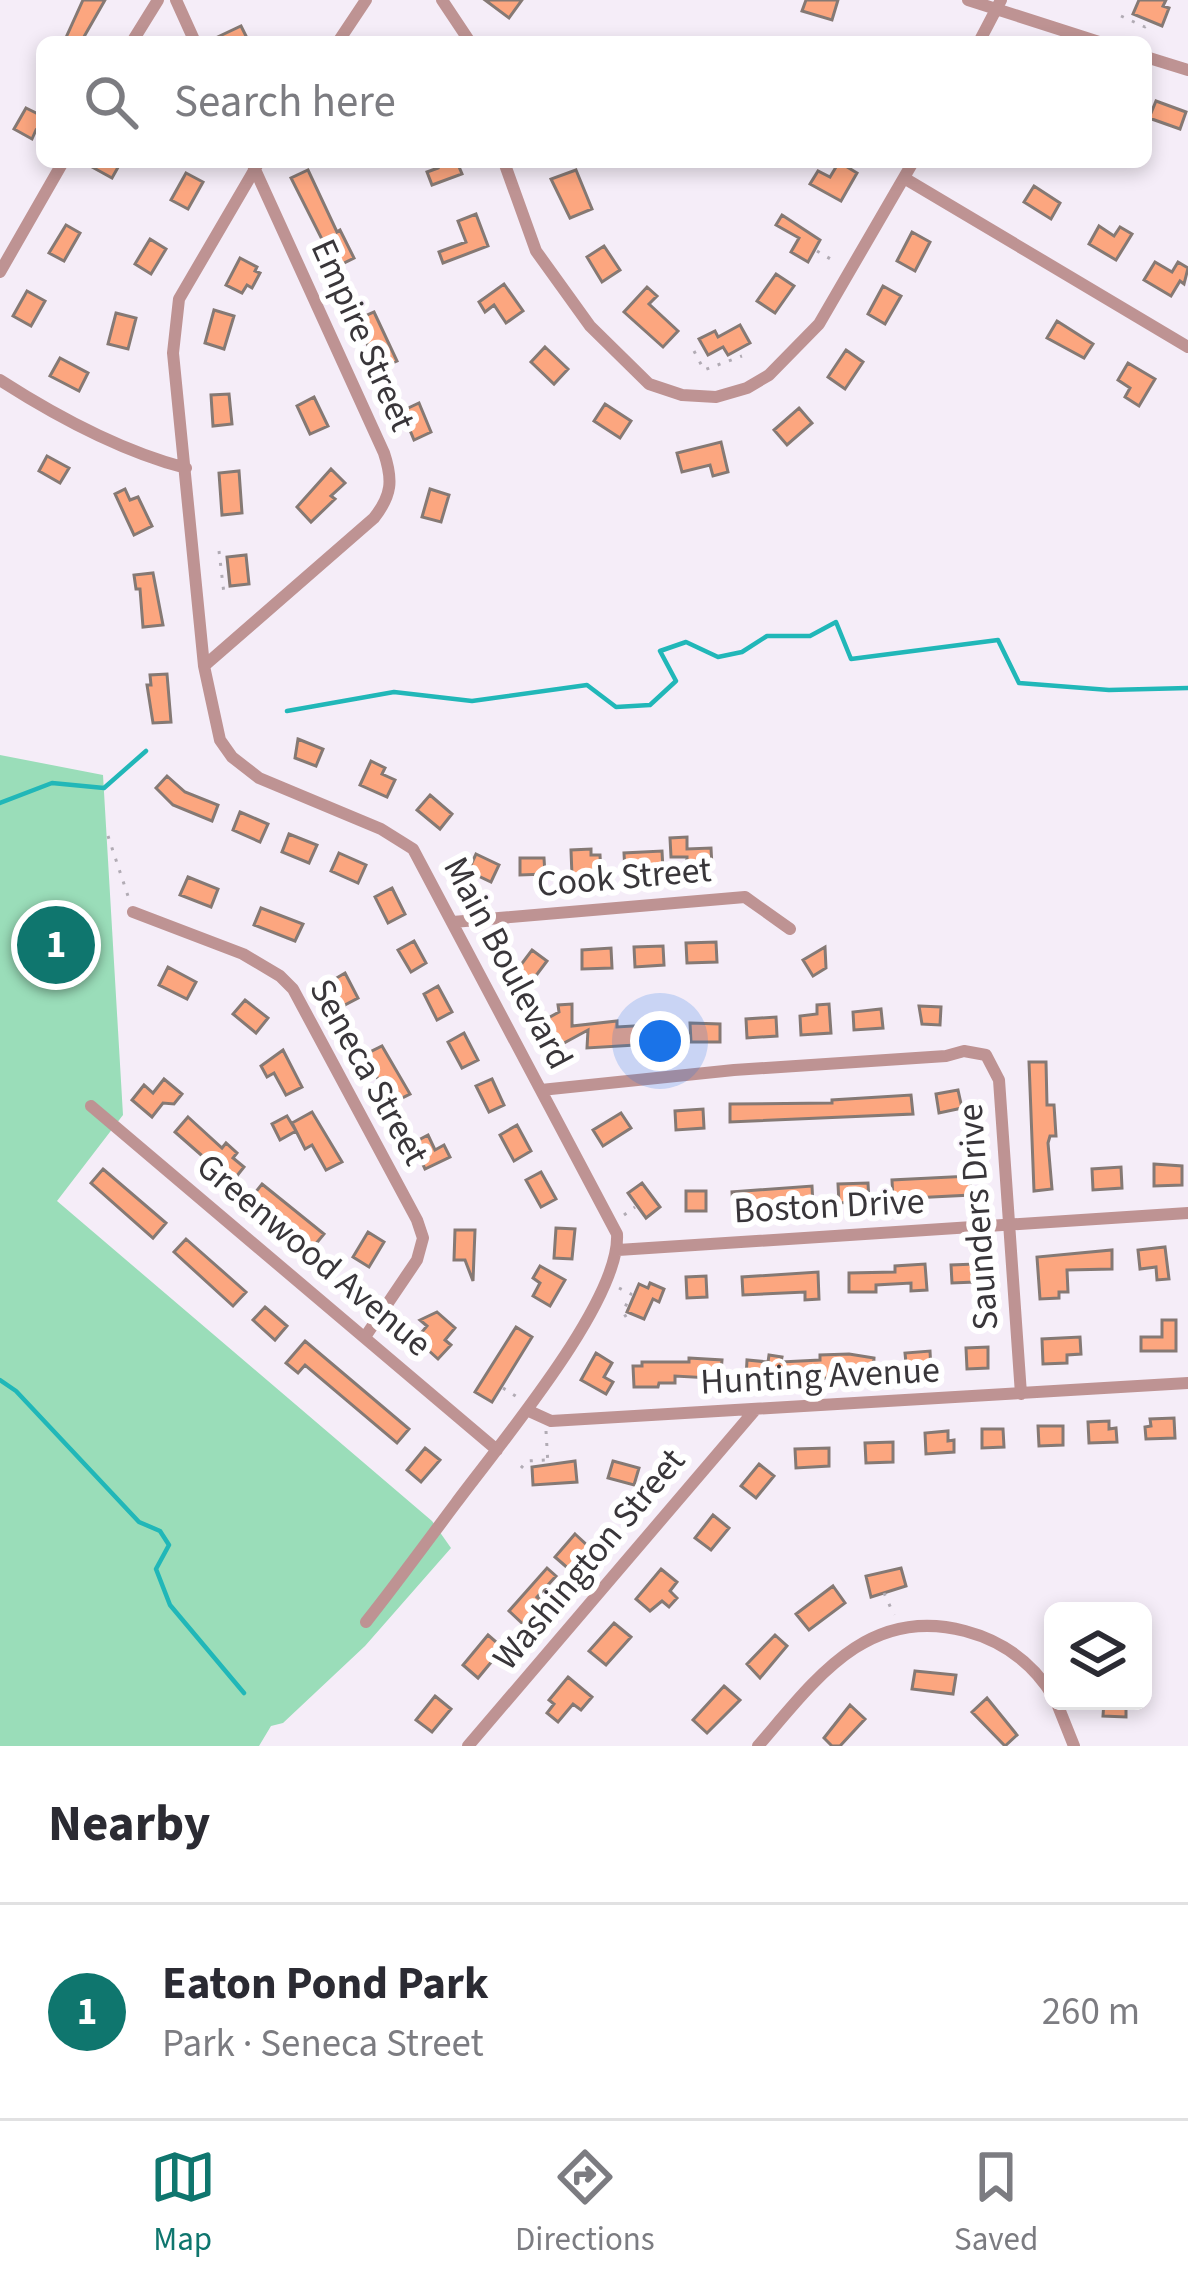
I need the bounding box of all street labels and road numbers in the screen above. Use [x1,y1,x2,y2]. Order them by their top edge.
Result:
street label: Empire Street [298,231,428,439]
street label: Cook Street [535,844,713,910]
street label: Main Boulevard [431,848,585,1078]
street label: Seneca Street [297,969,441,1175]
street label: Saunders Drive [945,1102,1011,1332]
street label: Greenwood Avenue [186,1141,442,1369]
street label: Boston Drive [732,1176,926,1236]
street label: Hunting Avenue [699,1344,941,1408]
street label: Washington Street [481,1437,697,1681]

